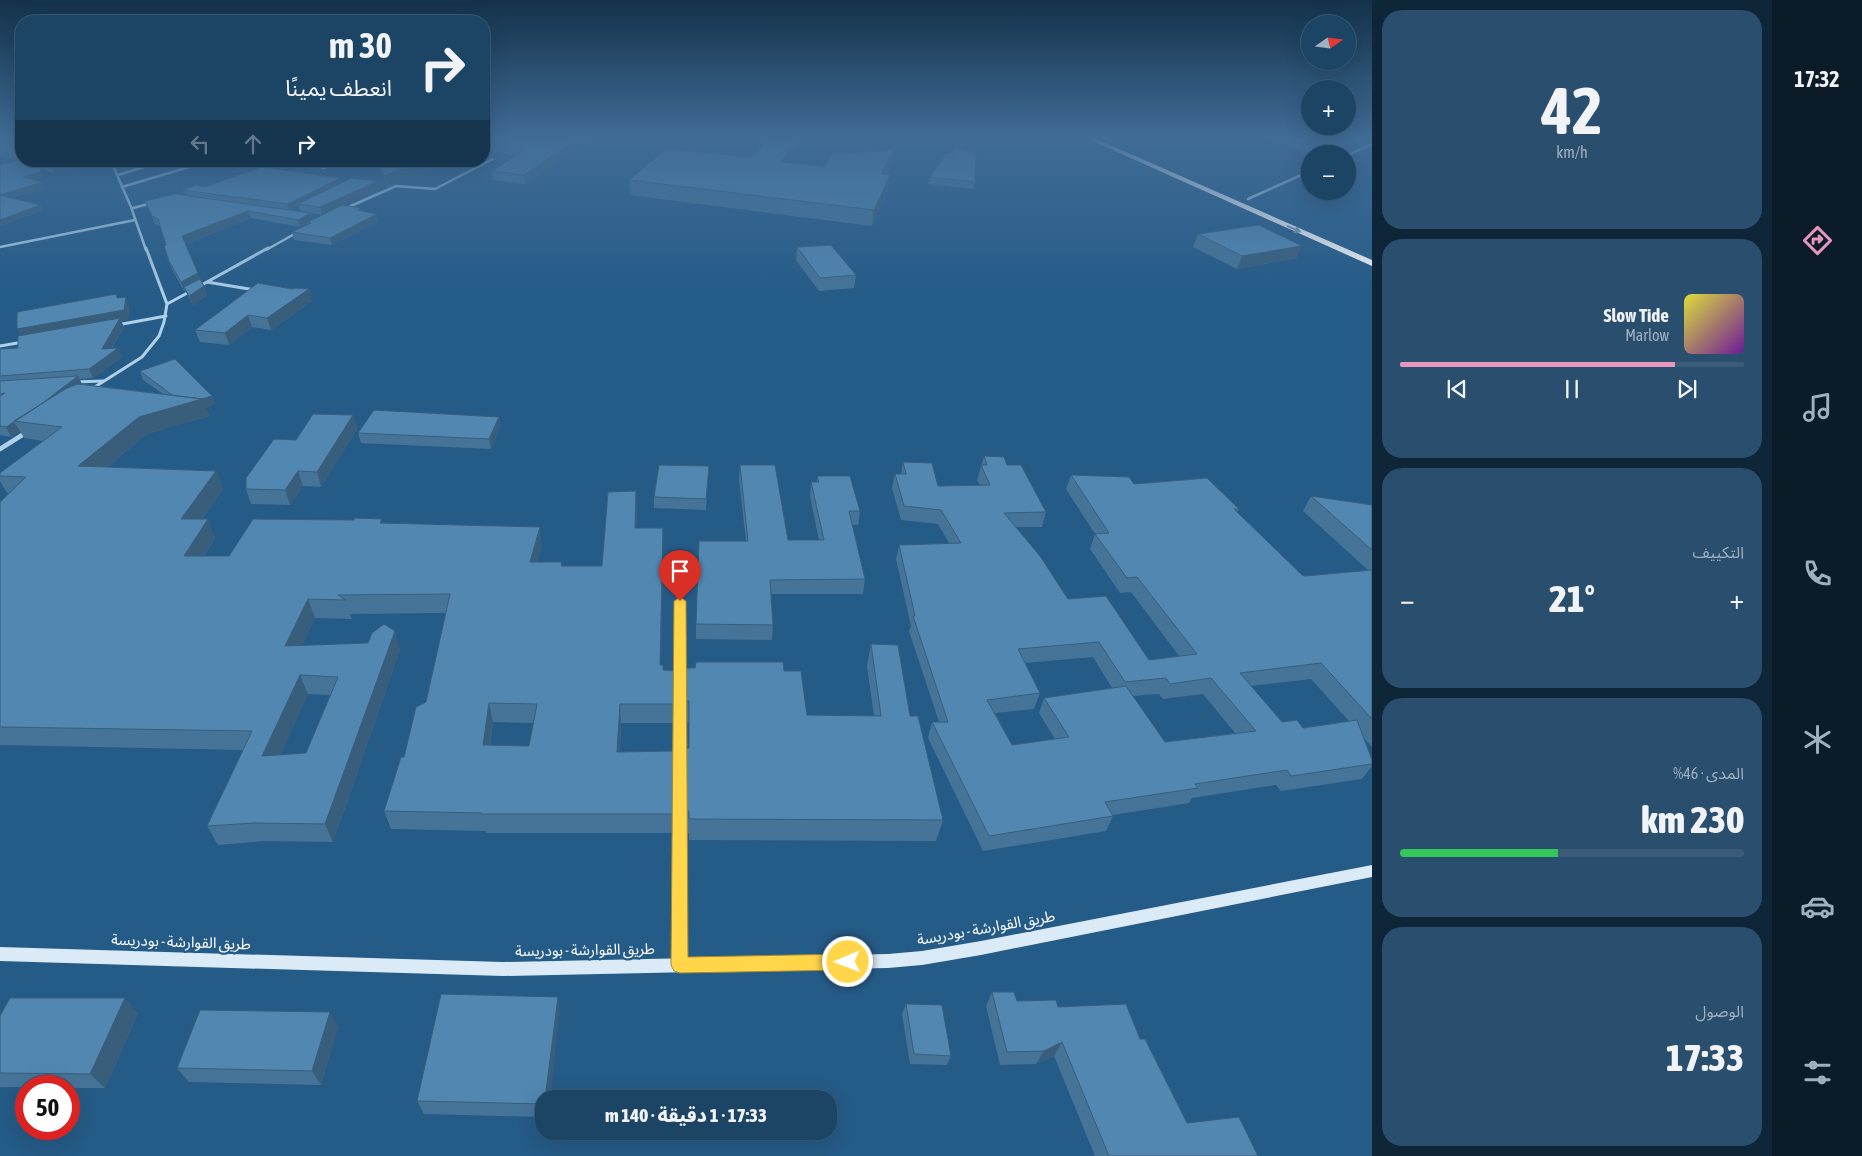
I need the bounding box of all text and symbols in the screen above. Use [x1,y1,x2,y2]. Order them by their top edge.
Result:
north arrow [1301,15,1356,70]
map controls [1301,15,1356,200]
text: 30 m [329,25,392,65]
icon: right [410,35,475,100]
text: 17:32 [1794,66,1840,92]
text: 42 [1541,73,1603,148]
text: انعطف يمينًا [285,75,392,101]
button: + [1301,80,1356,135]
icon: left [186,130,214,158]
icon: ahead [239,130,267,158]
icon: right [292,130,320,158]
text: km/h [1556,143,1588,161]
button: − [1301,145,1356,200]
icon: directions [1800,223,1835,258]
one-way arrow [1287,225,1301,233]
text: Slow Tide [1604,304,1669,326]
text: Marlow [1625,326,1669,344]
icon: previous [1443,375,1471,403]
icon: pause [1558,375,1586,403]
icon: next [1673,375,1701,403]
icon: music [1800,390,1835,425]
text: التكييف [1692,543,1744,561]
pin [659,550,701,601]
icon: phone [1800,556,1835,591]
icon: arrive [666,557,694,585]
text: 21° [1549,577,1595,620]
text: − [1400,583,1415,615]
text: + [1729,583,1744,615]
icon: climate [1800,722,1835,757]
text: المدى · 46% [1673,764,1744,782]
text: 230 km [1641,798,1744,841]
icon: car [1800,889,1835,924]
street label: طريق القوارشة - بودريسة [916,907,1057,950]
street label: طريق القوارشة - بودريسة [111,931,251,954]
position arrow [821,935,873,987]
street label: طريق القوارشة - بودريسة [515,940,655,961]
text: الوصول [1695,1002,1744,1020]
text: 17:33 [1666,1036,1744,1079]
icon: filters [1800,1055,1835,1090]
speed limit sign: 50 [15,1075,80,1140]
text: 17:33 · 1 دقيقة · 140 m [605,1104,767,1126]

